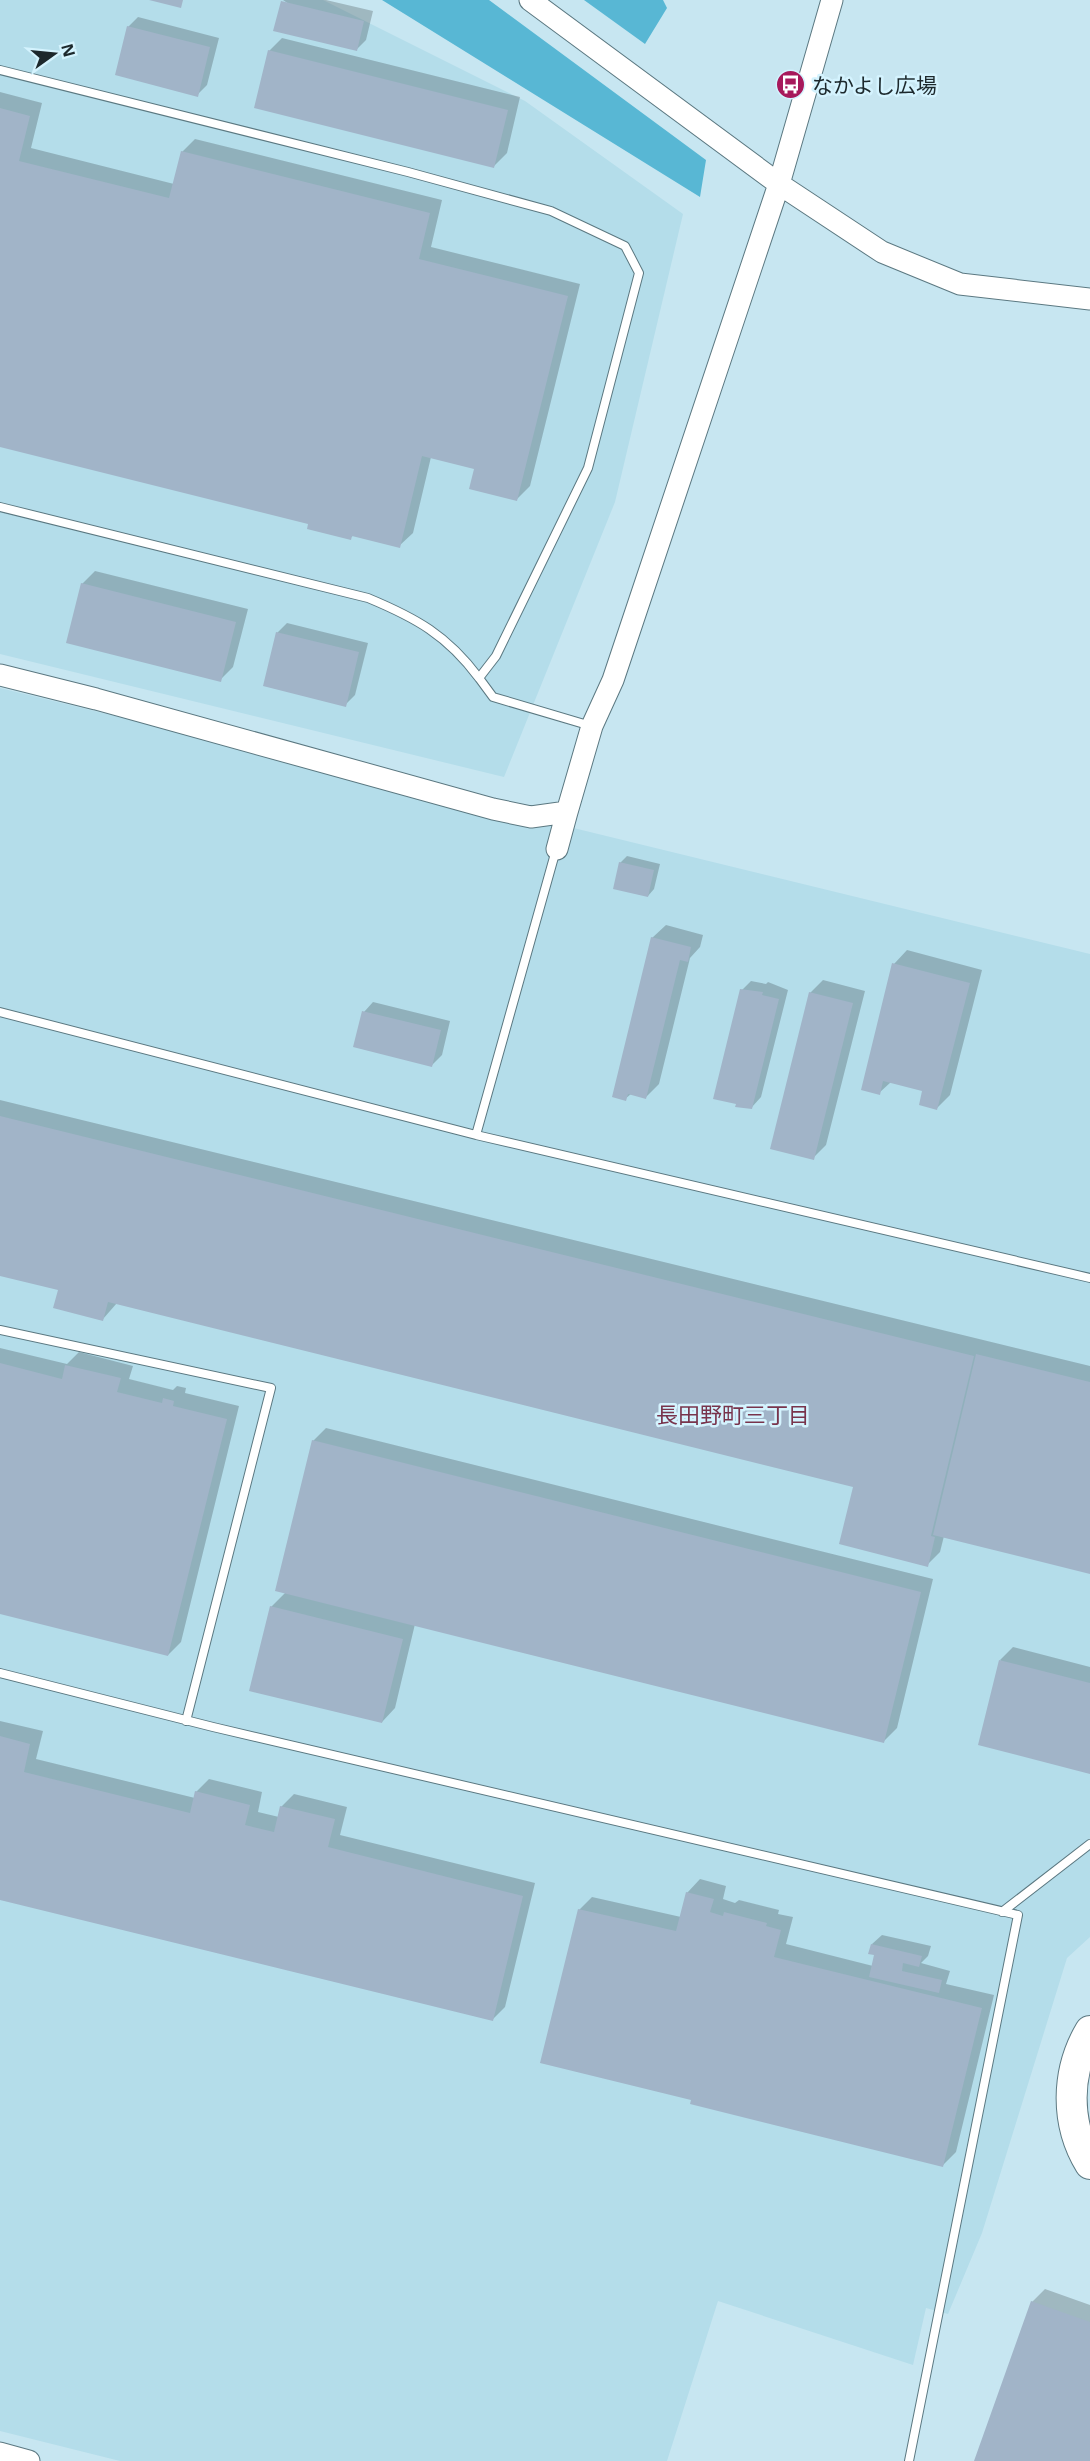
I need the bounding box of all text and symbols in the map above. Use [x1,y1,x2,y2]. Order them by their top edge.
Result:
north arrow [24,24,84,84]
text: N [56,41,81,59]
bus stop icon: なかよし広場 [775,69,807,101]
place label: なかよし広場 [812,71,937,99]
district label: 長田野町三丁目 [656,1399,810,1429]

